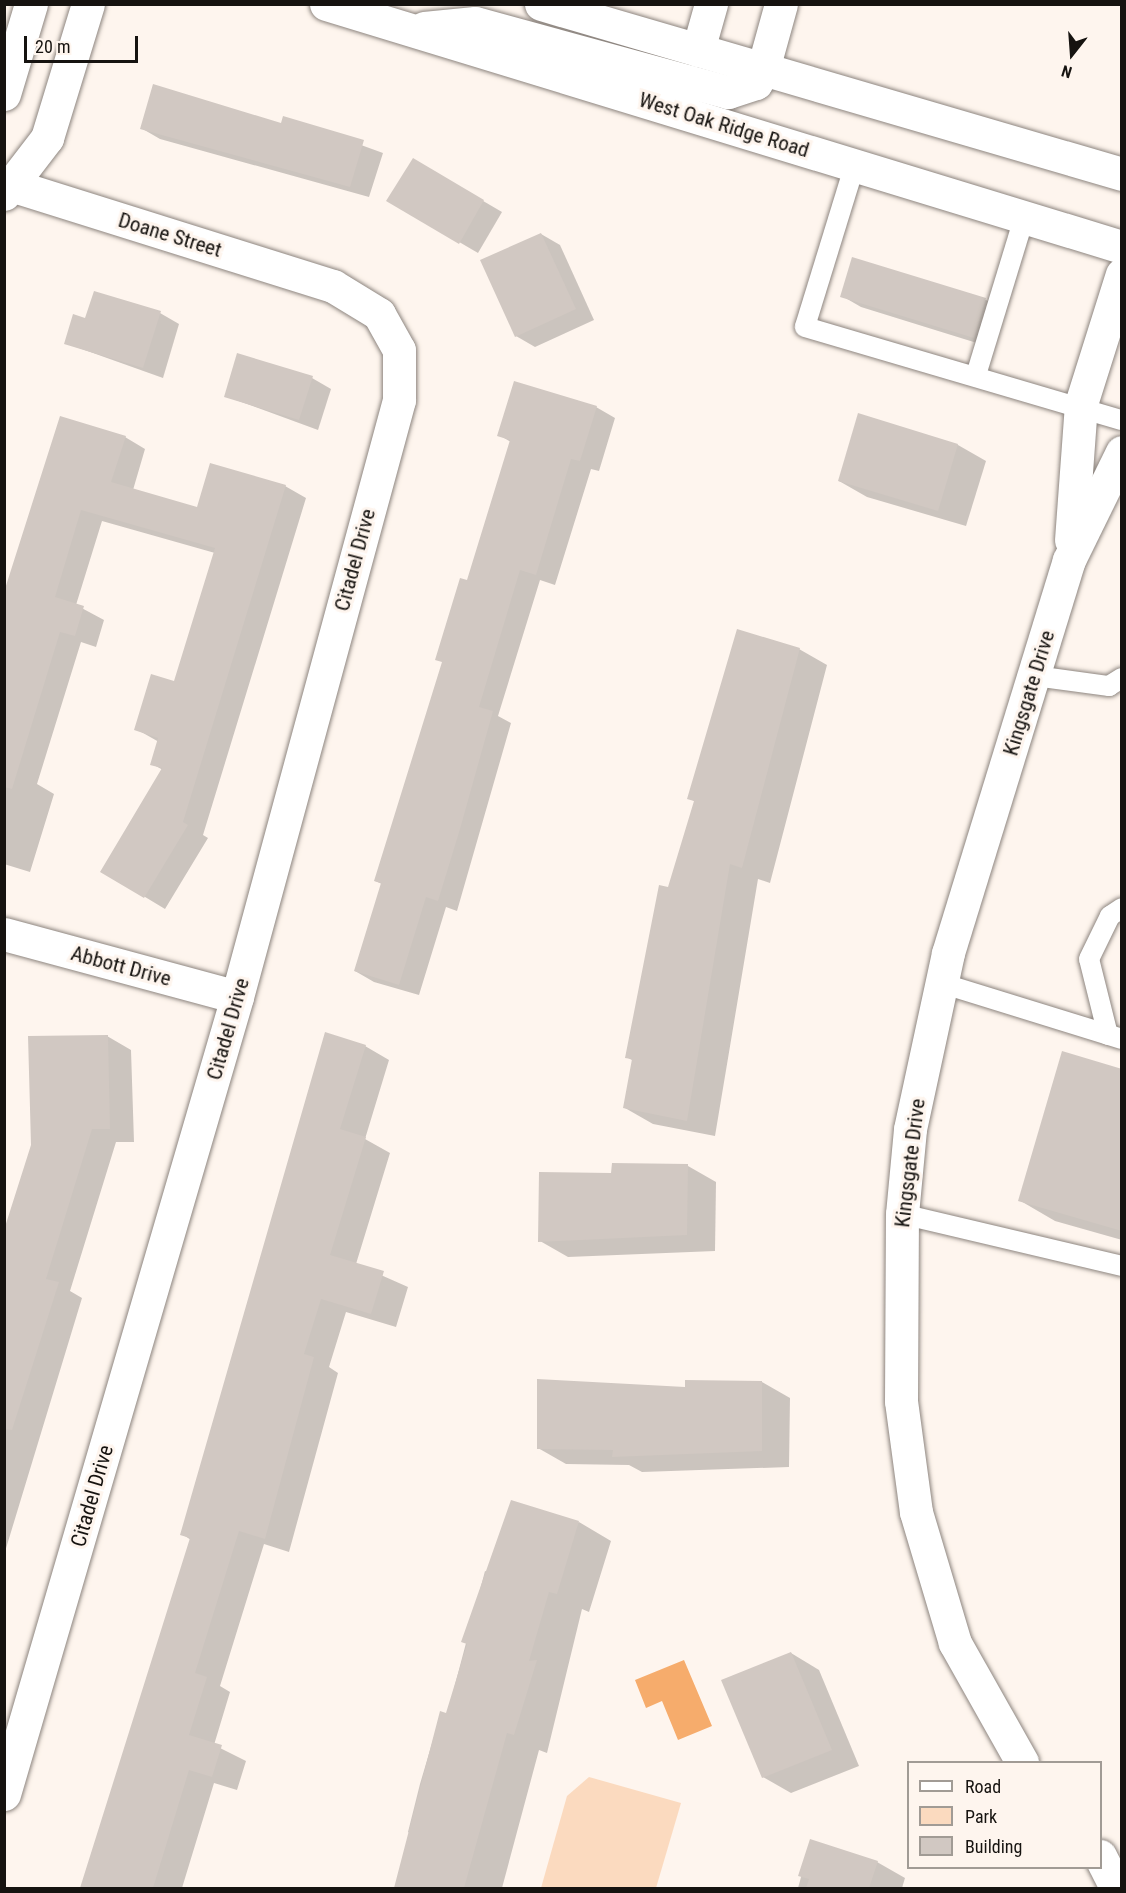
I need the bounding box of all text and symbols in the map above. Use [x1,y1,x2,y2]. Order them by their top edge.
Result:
scale bar [27,24,141,62]
north arrow [1042,24,1102,84]
text: 20 m [35,36,70,57]
text: N [1059,61,1074,82]
street label: West Oak Ridge Road [636,87,812,163]
street label: Doane Street [115,207,225,263]
street label: Citadel Drive [329,506,381,614]
street label: Kingsgate Drive [998,627,1060,759]
street label: Abbott Drive [68,941,174,991]
street label: Citadel Drive [201,975,255,1083]
street label: Kingsgate Drive [890,1097,930,1229]
street label: Citadel Drive [65,1442,119,1550]
legend [907,1761,1102,1869]
text: Road [965,1776,1001,1797]
text: Park [965,1806,997,1827]
text: Building [965,1836,1022,1857]

